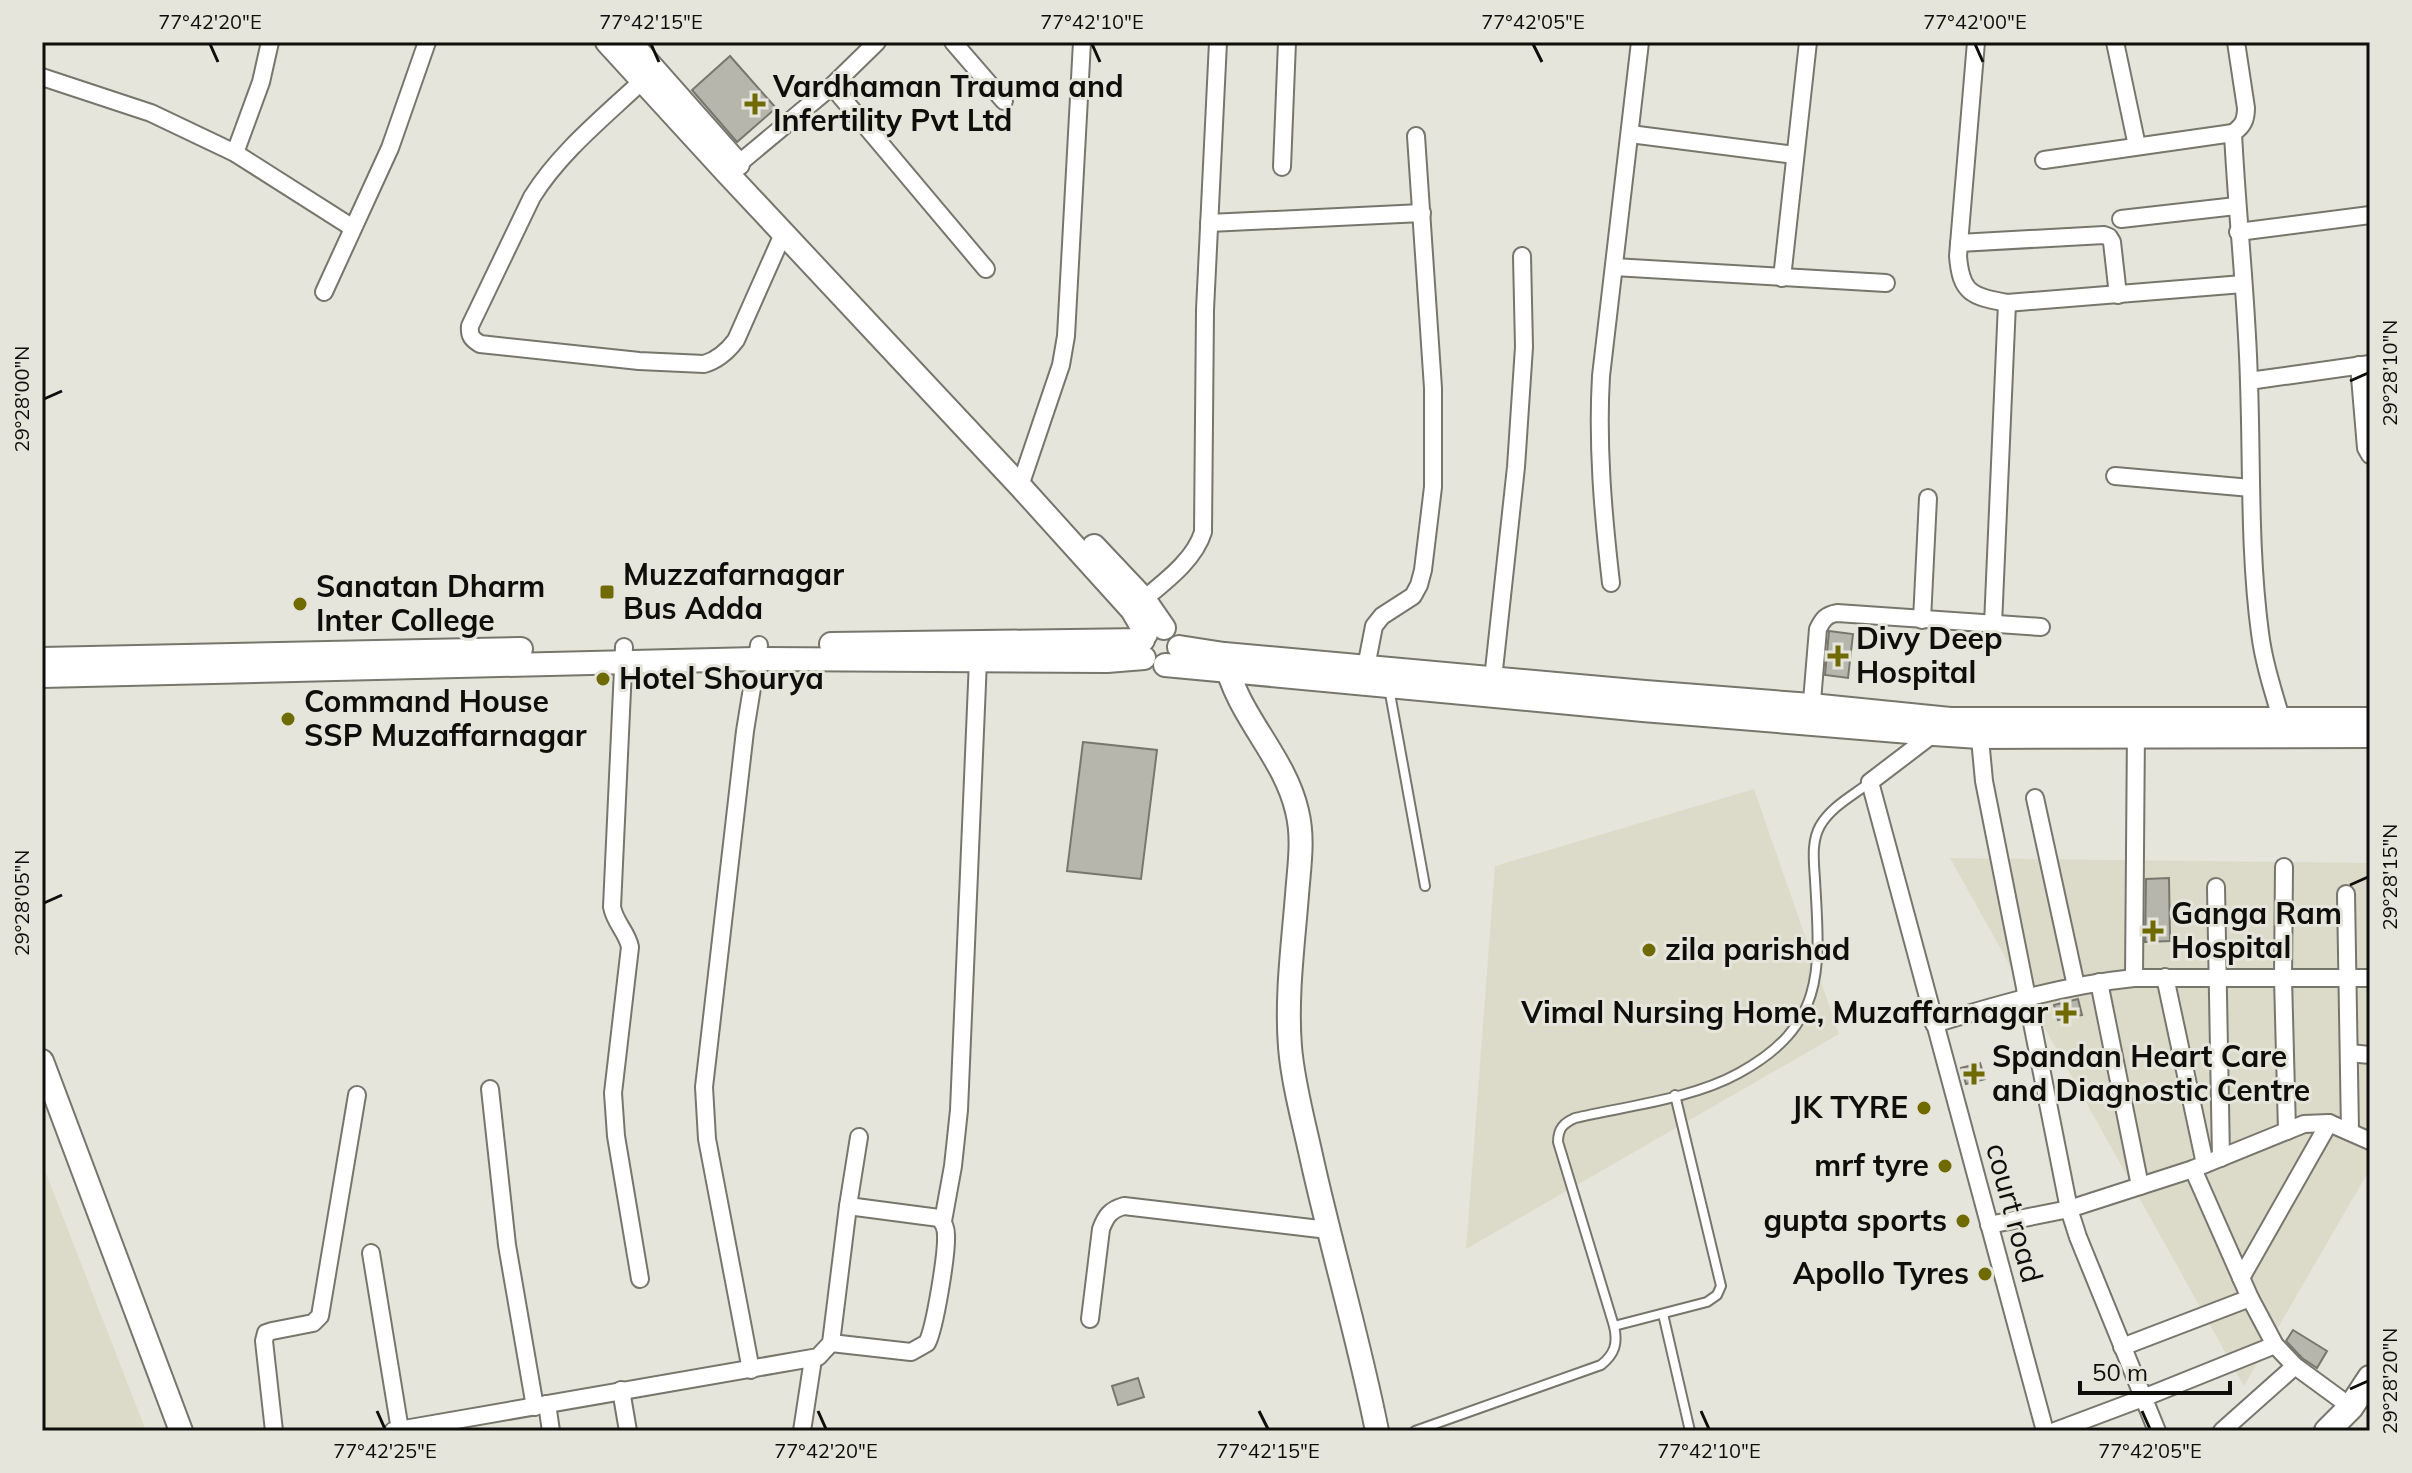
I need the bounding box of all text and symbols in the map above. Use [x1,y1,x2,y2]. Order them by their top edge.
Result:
text: 77°42'20"E [158,9,262,34]
text: 77°42'15"E [599,9,703,34]
text: 77°42'10"E [1040,9,1144,34]
text: 77°42'05"E [1481,9,1585,34]
text: 77°42'00"E [1923,9,2027,34]
place label: Vardhaman Trauma and Infertility Pvt Ltd [772,67,1124,139]
marker: Vardhaman Trauma and Infertility Pvt Ltd [744,93,766,115]
text: 29°28'10"N [2377,320,2402,426]
text: 29°28'00"N [9,346,34,452]
place label: Muzzafarnagar Bus Adda [623,555,844,627]
place label: Sanatan Dharm Inter College [316,567,545,639]
marker: Muzzafarnagar Bus Adda [598,583,616,601]
marker: Sanatan Dharm Inter College [291,595,309,613]
place label: Divy Deep Hospital [1856,619,2003,691]
marker: Divy Deep Hospital [1827,645,1849,667]
place label: Hotel Shourya [619,659,824,697]
marker: Hotel Shourya [594,670,612,688]
place label: Command House SSP Muzaffarnagar [304,682,587,754]
marker: Command House SSP Muzaffarnagar [279,710,297,728]
text: 29°28'15"N [2377,824,2402,930]
text: 29°28'05"N [9,850,34,956]
place label: Ganga Ram Hospital [2171,894,2342,966]
marker: Ganga Ram Hospital [2142,920,2164,942]
place label: zila parishad [1665,930,1850,968]
marker: zila parishad [1640,941,1658,959]
place label: Vimal Nursing Home, Muzaffarnagar [1520,993,2048,1031]
marker: Vimal Nursing Home, Muzaffarnagar [2055,1002,2077,1024]
place label: Spandan Heart Care and Diagnostic Centre [1992,1037,2310,1109]
marker: Spandan Heart Care and Diagnostic Centre [1963,1063,1985,1085]
place label: JK TYRE [1791,1088,1908,1126]
marker: JK TYRE [1915,1099,1933,1117]
street label: court road [1978,1139,2052,1287]
place label: mrf tyre [1814,1146,1929,1184]
marker: mrf tyre [1936,1157,1954,1175]
place label: gupta sports [1763,1201,1947,1239]
marker: gupta sports [1954,1212,1972,1230]
place label: Apollo Tyres [1793,1254,1969,1292]
marker: Apollo Tyres [1976,1265,1994,1283]
text: 29°28'20"N [2377,1328,2402,1434]
scale bar [2080,1345,2230,1395]
text: 50 m [2092,1357,2148,1387]
text: 77°42'25"E [333,1438,437,1463]
text: 77°42'20"E [774,1438,878,1463]
text: 77°42'15"E [1216,1438,1320,1463]
text: 77°42'10"E [1657,1438,1761,1463]
text: 77°42'05"E [2098,1438,2202,1463]

